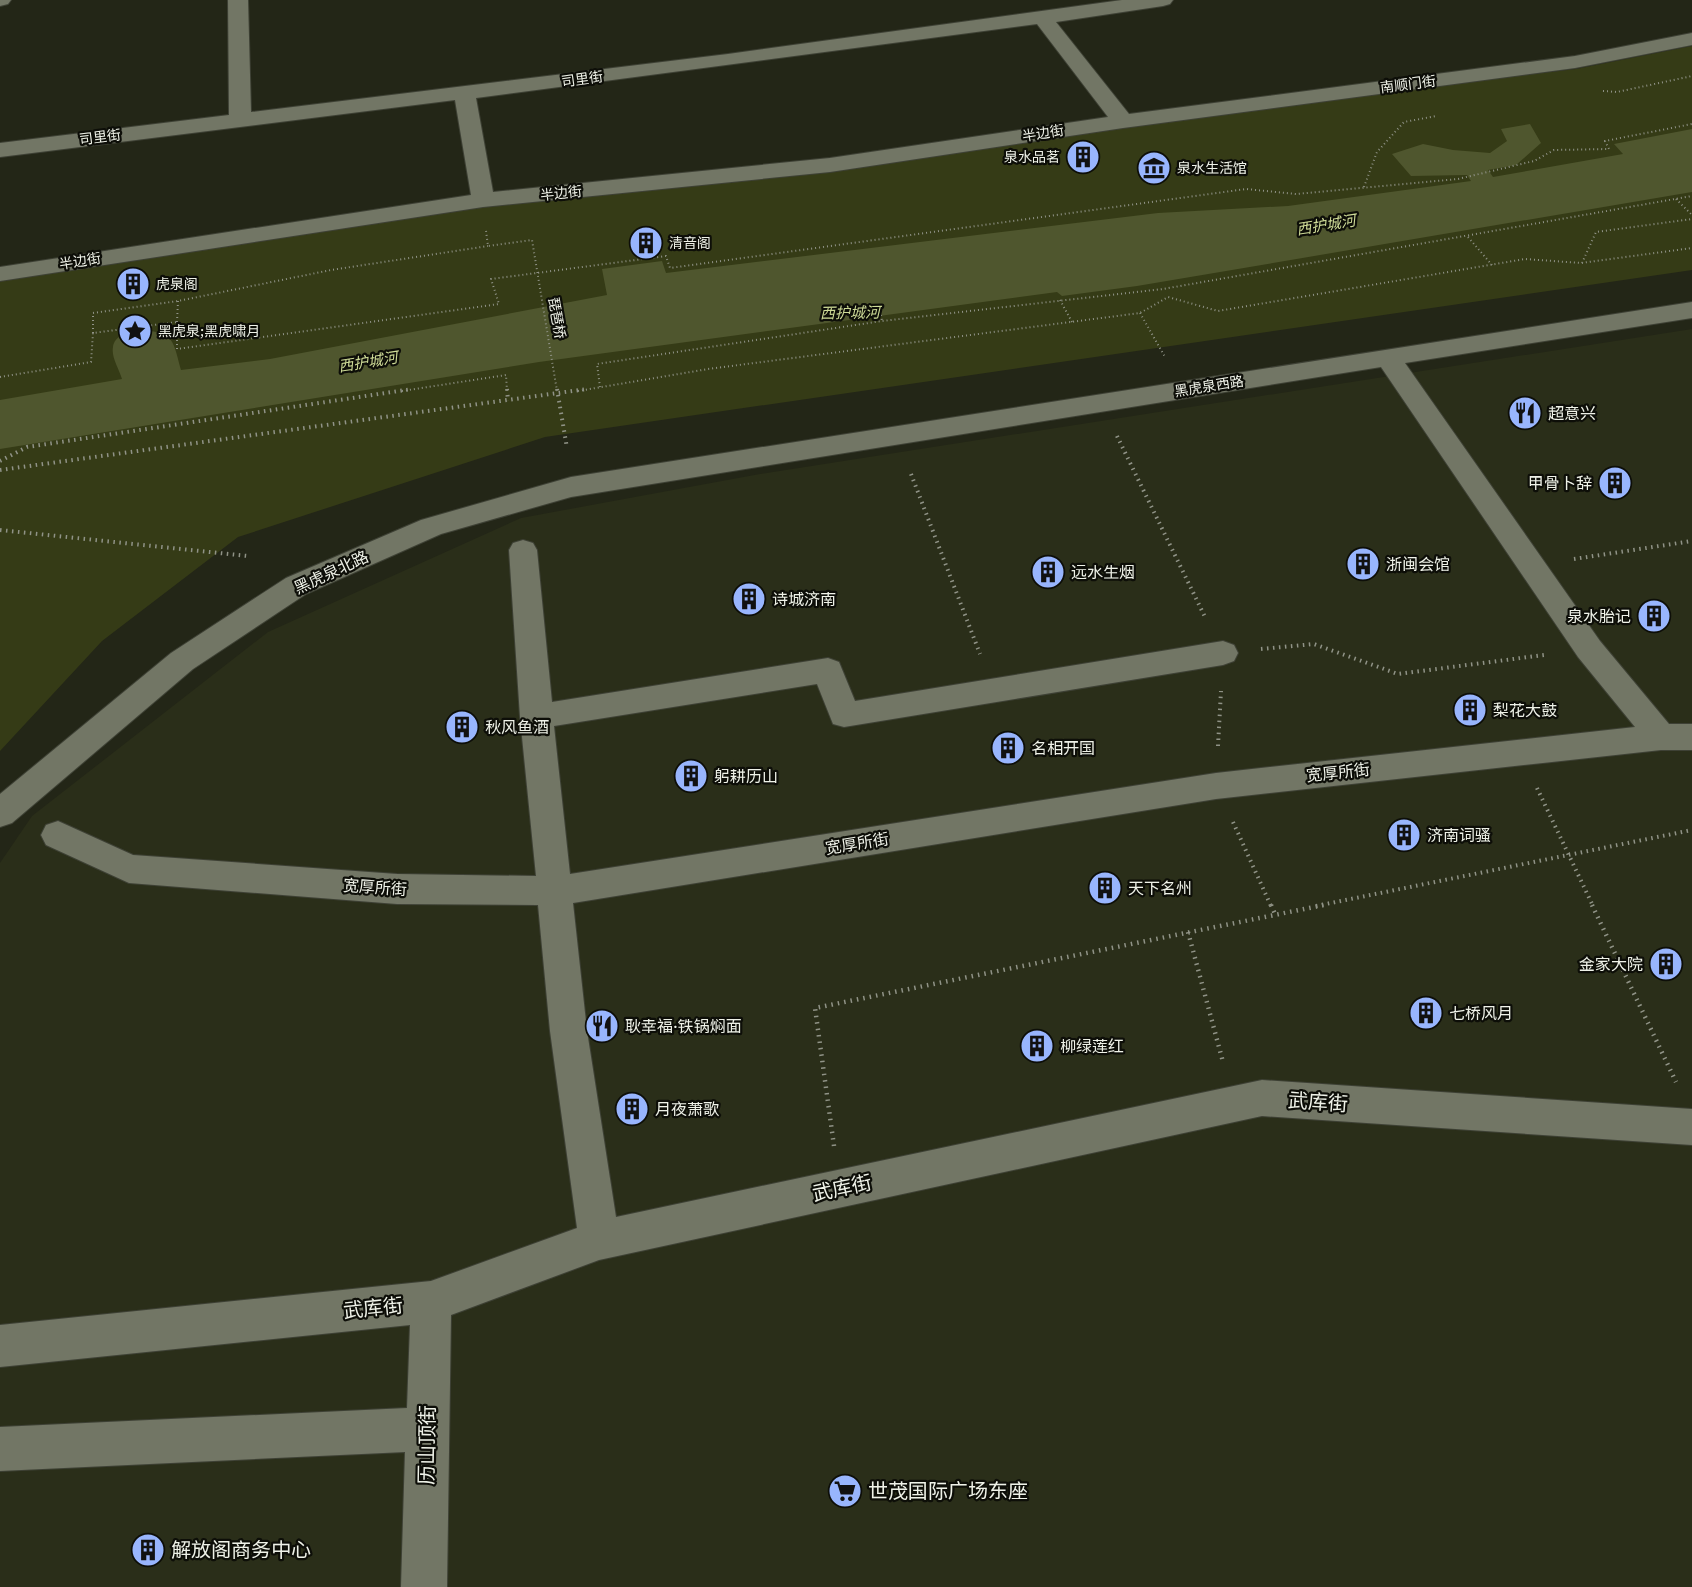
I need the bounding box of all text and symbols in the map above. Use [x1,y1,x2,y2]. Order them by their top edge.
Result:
street label: 司里街 [560,66,604,92]
street label: 南顺门街 [1379,71,1437,97]
street label: 半边街 [1021,120,1065,146]
street label: 司里街 [78,125,122,149]
building icon: 泉水品茗 [1065,139,1101,175]
place label: 泉水品茗 [1004,147,1060,167]
museum icon: 泉水生活馆 [1136,150,1172,186]
place label: 泉水生活馆 [1177,158,1247,178]
street label: 半边街 [539,181,583,205]
water label: 西护城河 [1295,209,1360,240]
building icon: 清音阁 [628,225,664,261]
place label: 清音阁 [669,233,711,253]
street label: 半边街 [58,248,102,274]
building icon: 虎泉阁 [115,266,151,302]
place label: 虎泉阁 [156,274,198,294]
street label: 琵琶桥 [544,296,570,340]
water label: 西护城河 [820,301,883,324]
place icon: 黑虎泉;黑虎啸月 [117,313,153,349]
place label: 黑虎泉;黑虎啸月 [158,321,260,341]
water label: 西护城河 [337,346,402,377]
street label: 黑虎泉西路 [1173,371,1245,401]
restaurant icon: 超意兴 [1507,395,1543,431]
place label: 超意兴 [1548,402,1596,424]
building icon: 甲骨卜辞 [1597,465,1633,501]
place label: 甲骨卜辞 [1528,472,1592,494]
street label: 黑虎泉北路 [290,545,372,599]
building icon: 浙闽会馆 [1345,546,1381,582]
place label: 浙闽会馆 [1386,553,1450,575]
building icon: 远水生烟 [1030,554,1066,590]
place label: 远水生烟 [1071,561,1135,583]
building icon: 诗城济南 [731,581,767,617]
place label: 诗城济南 [772,588,836,610]
building icon: 泉水胎记 [1636,598,1672,634]
place label: 泉水胎记 [1567,605,1631,627]
building icon: 梨花大鼓 [1452,692,1488,728]
place label: 梨花大鼓 [1493,699,1557,721]
building icon: 秋风鱼酒 [444,709,480,745]
place label: 秋风鱼酒 [485,716,549,738]
building icon: 名相开国 [990,730,1026,766]
place label: 名相开国 [1031,737,1095,759]
building icon: 躬耕历山 [673,758,709,794]
street label: 宽厚所街 [1305,758,1371,786]
place label: 躬耕历山 [714,765,778,787]
building icon: 济南词骚 [1386,817,1422,853]
place label: 济南词骚 [1427,824,1491,846]
street label: 宽厚所街 [824,827,890,859]
building icon: 天下名州 [1087,870,1123,906]
street label: 宽厚所街 [342,874,408,900]
place label: 天下名州 [1128,877,1192,899]
building icon: 金家大院 [1648,946,1684,982]
place label: 金家大院 [1579,953,1643,975]
building icon: 七桥风月 [1408,995,1444,1031]
place label: 七桥风月 [1449,1002,1513,1024]
restaurant icon: 耿幸福·铁锅焖面 [584,1008,620,1044]
place label: 耿幸福·铁锅焖面 [625,1015,742,1037]
building icon: 柳绿莲红 [1019,1028,1055,1064]
place label: 柳绿莲红 [1060,1035,1124,1057]
street label: 武库街 [1287,1086,1349,1118]
building icon: 月夜萧歌 [614,1091,650,1127]
place label: 月夜萧歌 [655,1098,719,1120]
street label: 武库街 [810,1168,874,1208]
street label: 武库街 [342,1291,404,1325]
street label: 历山顶街 [412,1405,442,1485]
supermarket icon: 世茂国际广场东座 [827,1473,863,1509]
place label: 世茂国际广场东座 [868,1477,1028,1505]
building icon: 解放阁商务中心 [130,1532,166,1568]
place label: 解放阁商务中心 [171,1536,311,1564]

